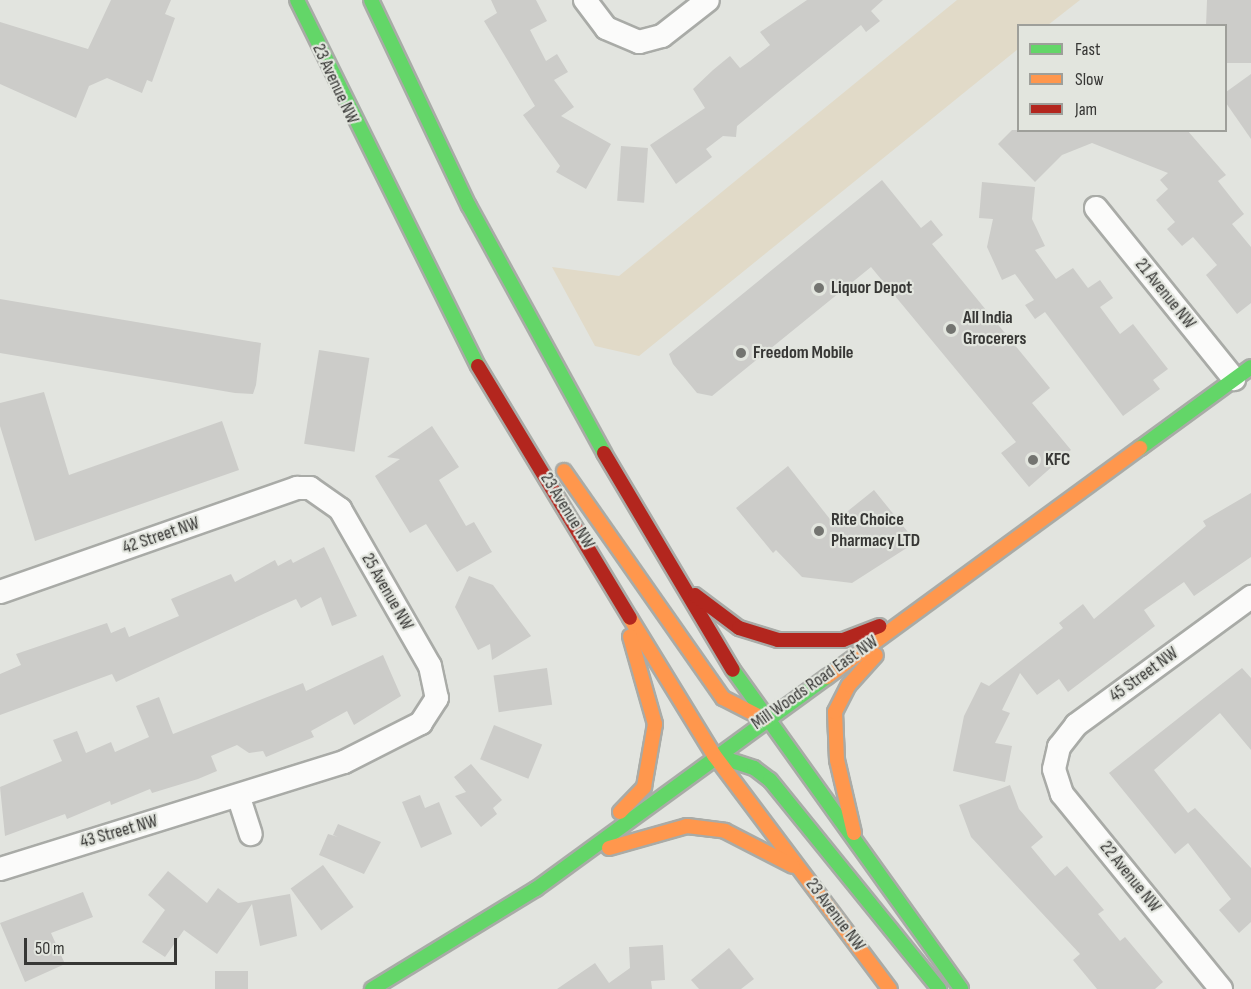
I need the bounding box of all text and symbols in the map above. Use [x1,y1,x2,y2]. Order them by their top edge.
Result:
legend [1017,24,1227,132]
text: Fast [1075,39,1100,60]
street label: 23 Avenue NW [307,41,363,127]
text: Slow [1075,69,1104,90]
text: Jam [1075,99,1097,120]
street label: 21 Avenue NW [1130,254,1200,334]
place label: Liquor Depot [831,277,912,299]
marker: Liquor Depot [812,281,826,295]
place label: All India Grocerers [963,308,1026,350]
marker: All India Grocerers [944,322,958,336]
place label: Freedom Mobile [753,342,854,364]
marker: Freedom Mobile [734,346,748,360]
place label: KFC [1045,449,1070,471]
marker: KFC [1026,453,1040,467]
street label: 23 Avenue NW [535,469,599,553]
place label: Rite Choice Pharmacy LTD [831,510,920,552]
street label: 42 Street NW [120,513,202,559]
marker: Rite Choice Pharmacy LTD [812,524,826,538]
street label: 25 Avenue NW [356,550,418,634]
street label: Mill Woods Road East NW [748,631,882,735]
street label: 45 Street NW [1106,643,1182,707]
street label: 43 Street NW [78,811,160,853]
street label: 22 Avenue NW [1095,837,1165,917]
street label: 23 Avenue NW [801,874,869,956]
scale bar [27,926,180,964]
text: 50 m [35,938,65,959]

